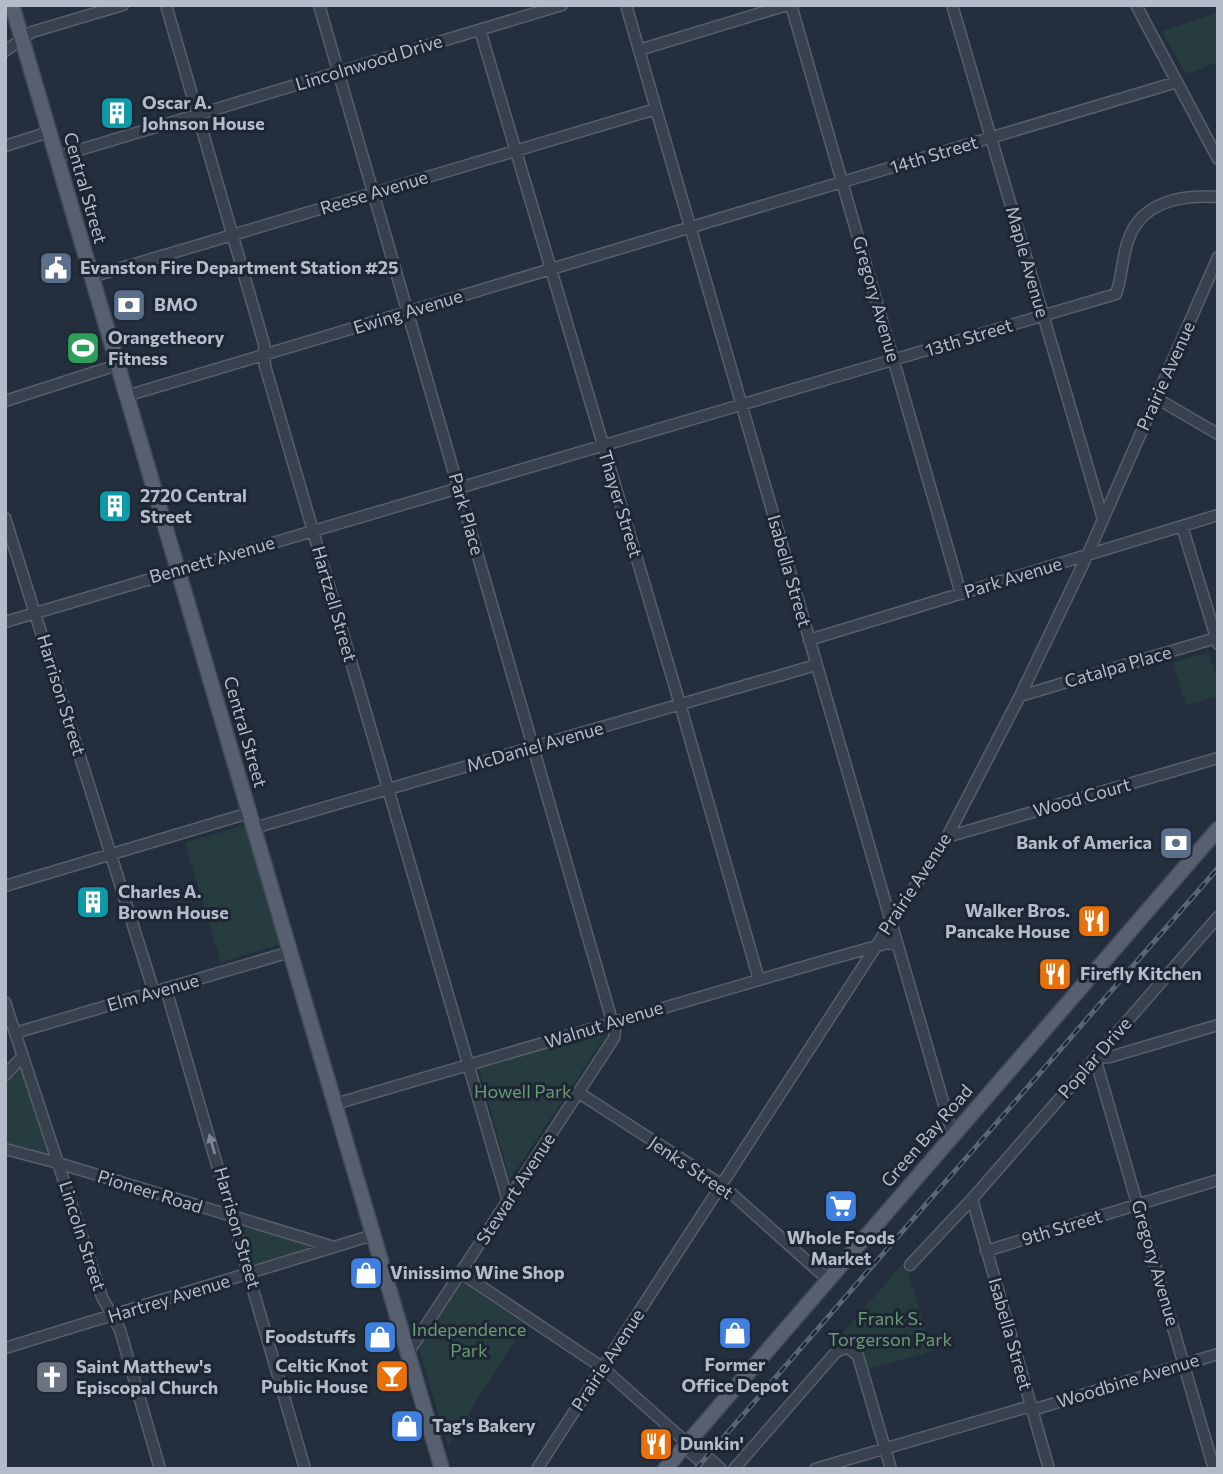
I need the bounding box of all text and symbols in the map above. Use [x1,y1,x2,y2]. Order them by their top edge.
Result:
street label: Lincolnwood Drive [293,29,445,95]
place label: Oscar A. Johnson House [142,91,265,134]
building icon: Oscar A. Johnson House [98,94,136,132]
street label: Central Street [60,129,112,246]
street label: 14th Street [887,130,980,178]
street label: Reese Avenue [317,165,430,219]
street label: Maple Avenue [1002,204,1054,320]
street label: Gregory Avenue [848,233,905,364]
public building icon: Evanston Fire Department Station #25 [37,249,75,287]
place label: Evanston Fire Department Station #25 [80,256,398,278]
street label: Ewing Avenue [350,284,465,338]
bank icon: BMO [110,286,148,324]
place label: BMO [154,293,198,315]
street label: 13th Street [922,313,1015,361]
street label: Prairie Avenue [1131,318,1199,434]
place label: Orangetheory Fitness [108,326,225,369]
sports icon: Orangetheory Fitness [64,329,102,367]
street label: Thayer Street [594,447,648,560]
street label: Park Place [445,470,489,558]
place label: 2720 Central Street [140,484,247,527]
building icon: 2720 Central Street [96,487,134,525]
street label: Isabella Street [763,512,816,629]
street label: Bennett Avenue [147,531,277,587]
street label: Hartzell Street [308,543,362,664]
street label: Park Avenue [961,552,1064,602]
street label: Harrison Street [33,631,91,758]
street label: Catalpa Place [1062,640,1174,692]
street label: Central Street [220,673,272,790]
street label: McDaniel Avenue [464,716,606,776]
street label: Wood Court [1031,773,1133,821]
bank icon: Bank of America [1157,824,1195,862]
street label: Prairie Avenue [873,828,955,939]
place label: Bank of America [1016,831,1152,853]
place label: Charles A. Brown House [118,880,229,923]
building icon: Charles A. Brown House [74,883,112,921]
place label: Walker Bros. Pancake House [945,899,1070,942]
restaurant icon: Walker Bros. Pancake House [1075,902,1113,940]
restaurant icon: Firefly Kitchen [1036,955,1074,993]
place label: Firefly Kitchen [1080,962,1202,984]
street label: Elm Avenue [104,968,201,1016]
street label: Walnut Avenue [542,996,666,1052]
street label: Poplar Drive [1053,1012,1136,1102]
park label: Howell Park [474,1080,572,1102]
street label: Green Bay Road [876,1080,977,1191]
street label: Stewart Avenue [471,1129,559,1248]
street label: Jenks Street [645,1131,738,1204]
one-way arrow [207,1133,217,1154]
street label: Harrison Street [210,1164,266,1291]
street label: Pioneer Road [95,1165,205,1217]
street label: Lincoln Street [55,1178,111,1293]
supermarket icon: Whole Foods Market [822,1187,860,1225]
street label: Gregory Avenue [1127,1197,1184,1328]
street label: 9th Street [1019,1204,1105,1250]
place label: Whole Foods Market [787,1226,895,1269]
shop icon: Vinissimo Wine Shop [347,1254,385,1292]
place label: Vinissimo Wine Shop [390,1261,565,1283]
street label: Hartrey Avenue [105,1269,232,1327]
street label: Isabella Street [984,1275,1037,1392]
street label: Prairie Avenue [566,1304,648,1415]
park label: Frank S. Torgerson Park [828,1307,952,1350]
shop icon: Former Office Depot [716,1314,754,1352]
shop icon: Foodstuffs [361,1318,399,1356]
park label: Independence Park [412,1318,526,1361]
place label: Foodstuffs [265,1325,356,1347]
street label: Woodbine Avenue [1054,1348,1201,1412]
place label: Former Office Depot [681,1353,789,1396]
place label: Celtic Knot Public House [261,1354,368,1397]
place label: Saint Matthew's Episcopal Church [76,1355,218,1398]
bar icon: Celtic Knot Public House [373,1357,411,1395]
church icon: Saint Matthew's Episcopal Church [33,1358,71,1396]
shop icon: Tag's Bakery [388,1407,426,1445]
place label: Tag's Bakery [432,1414,536,1436]
restaurant icon: Dunkin' [637,1425,675,1463]
place label: Dunkin' [680,1432,744,1454]

